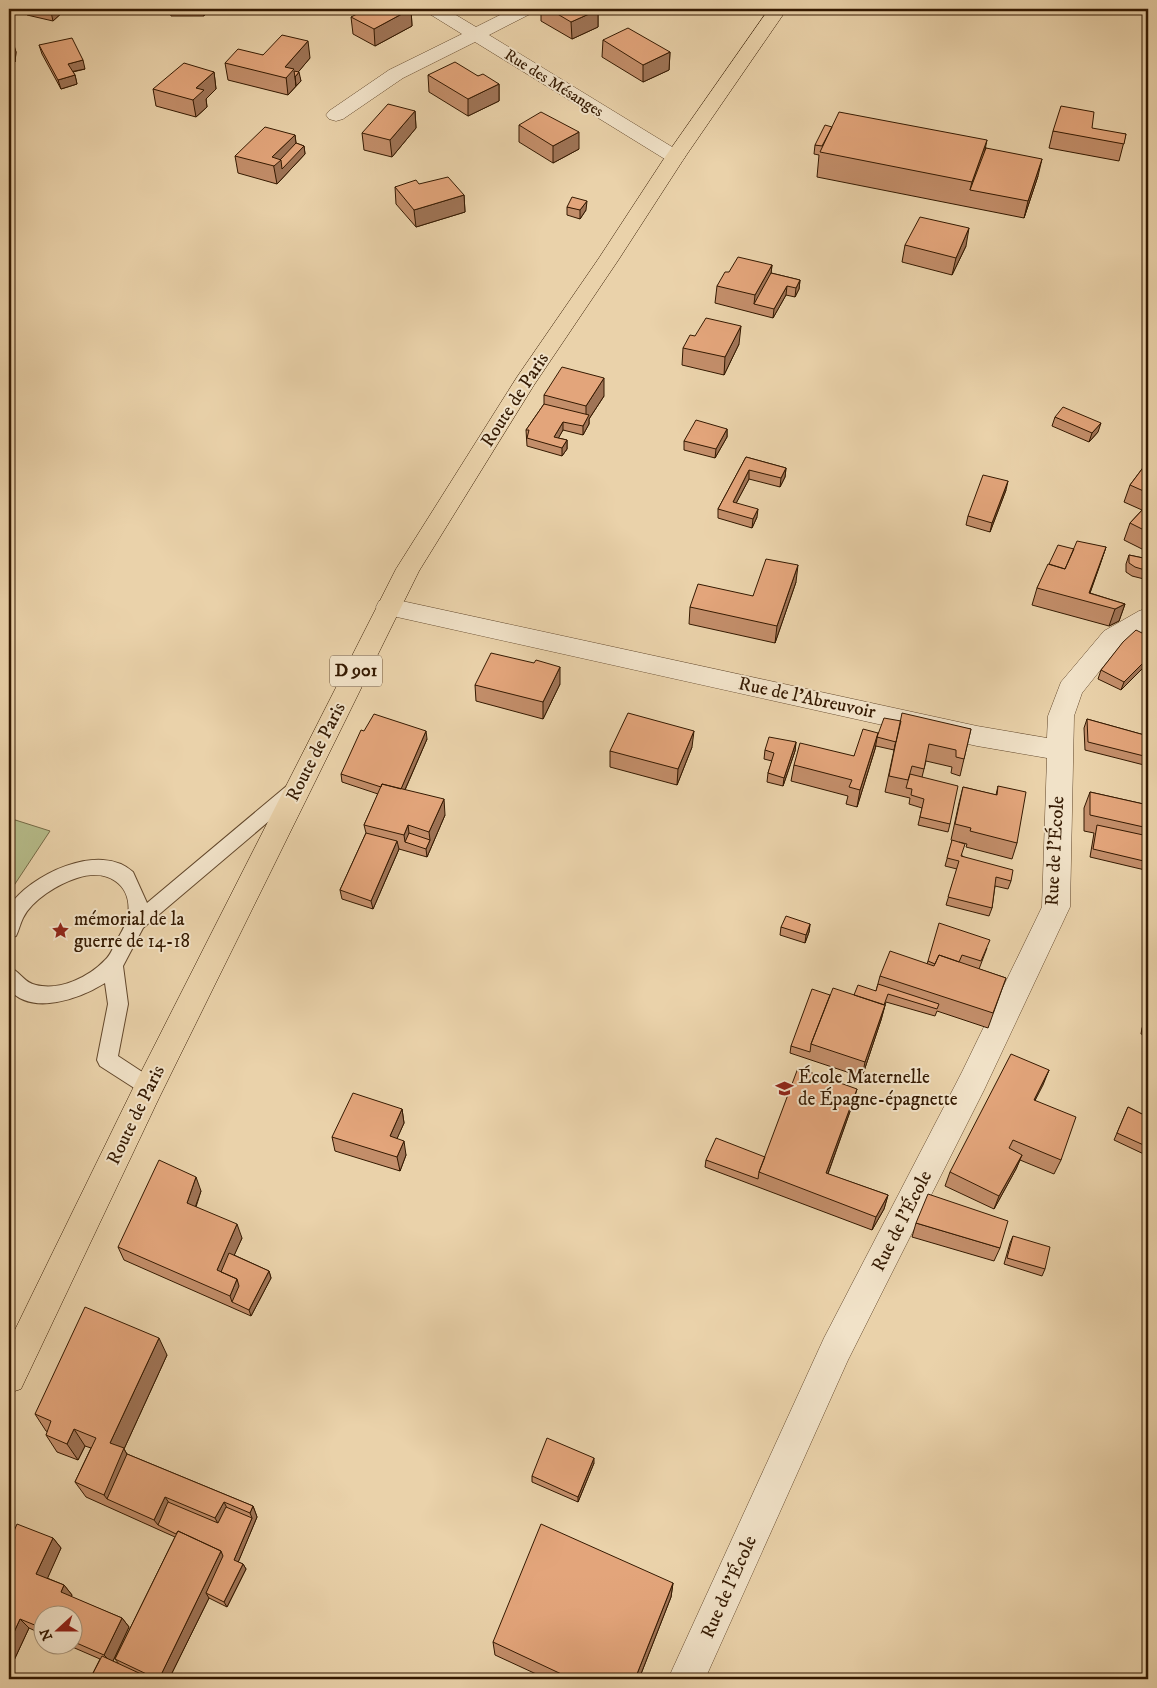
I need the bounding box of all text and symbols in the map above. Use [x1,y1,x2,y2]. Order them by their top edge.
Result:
street label: Rue des Mésanges [501,45,607,121]
street label: Route de Paris [476,349,554,451]
road number: D 901 [330,656,382,686]
street label: Rue de l'Abreuvoir [736,672,878,724]
street label: Route de Paris [281,699,351,805]
street label: Rue de l'École [1040,795,1069,907]
place label: mémorial de la guerre de 14-18 [74,908,190,953]
place icon: mémorial de la guerre de 14-18 [50,920,70,940]
street label: Route de Paris [102,1061,170,1169]
place label: École Maternelle de Épagne-épagnette [798,1065,958,1111]
school or university icon: École Maternelle de Épagne-épagnette [774,1078,794,1098]
street label: Rue de l'École [866,1166,937,1275]
street label: Rue de l'École [695,1532,762,1642]
north arrow [32,1606,82,1656]
text: N [36,1625,57,1643]

